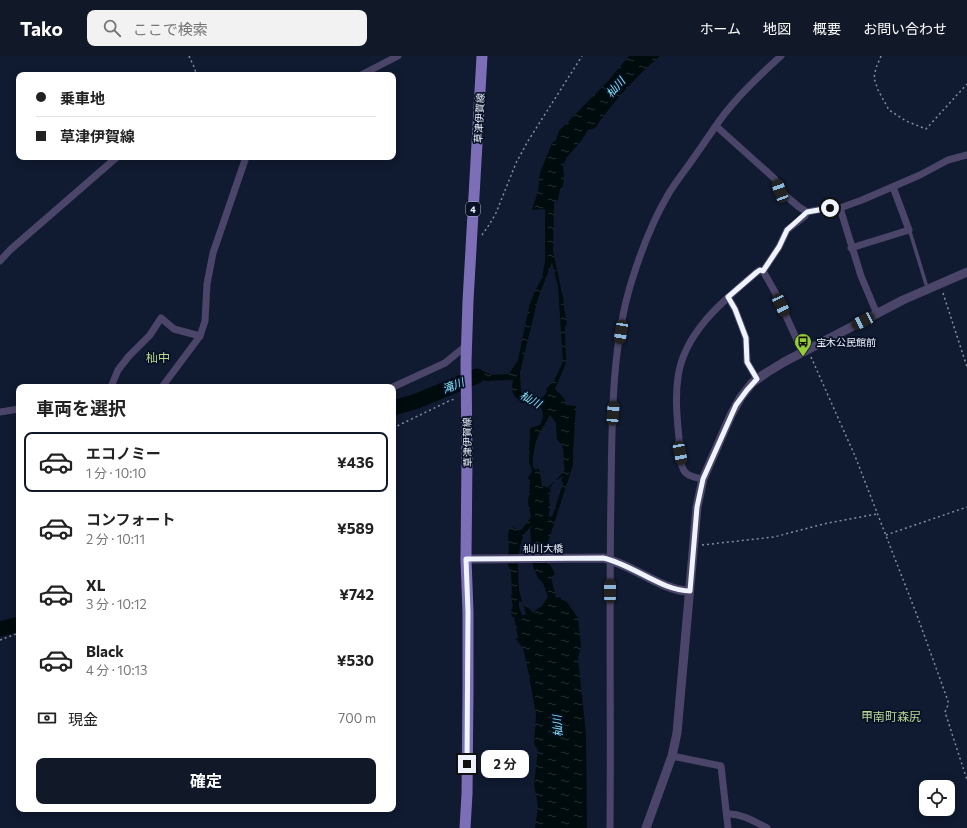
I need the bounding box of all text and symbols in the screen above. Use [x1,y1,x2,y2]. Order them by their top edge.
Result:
search box [87,10,367,46]
text: Tako [20,17,63,40]
icon: search [101,17,123,39]
text: ここで検索 [133,20,208,38]
text: ホーム [699,20,741,37]
text: 地図 [763,20,791,37]
text: 概要 [813,20,841,37]
text: お問い合わせ [863,20,947,37]
water label: 杣川 [603,74,628,100]
text: 乗車地 [60,89,105,107]
street label: 草津伊賀線 [472,93,486,143]
text: 草津伊賀線 [60,127,135,145]
car [770,178,790,204]
route start [821,199,839,217]
road number: 4 [466,202,480,216]
car [770,292,792,318]
car [850,310,876,332]
car [613,319,629,345]
bus stop icon: 宝木公民館前 [793,332,813,357]
place label: 宝木公民館前 [816,336,876,348]
district label: 杣中 [146,350,170,364]
water label: 滝川 [440,375,467,395]
water label: 杣川 [518,388,545,411]
text: 車両を選択 [36,397,126,419]
car [606,401,620,425]
street label: 草津伊賀線 [461,417,473,467]
car [672,440,688,466]
icon: car [38,444,74,480]
text: エコノミー [86,444,161,462]
text: ¥436 [337,453,374,471]
text: 1 分 · 10:10 [86,465,146,481]
icon: car [38,510,74,546]
text: コンフォート [86,510,176,528]
text: ¥589 [337,519,374,537]
text: 2 分 · 10:11 [86,531,145,547]
street label: 杣川大橋 [523,542,563,554]
icon: car [38,576,74,612]
text: XL [86,576,105,594]
car [604,579,616,603]
text: ¥742 [339,585,374,603]
text: 3 分 · 10:12 [86,596,147,612]
icon: car [38,642,74,678]
text: Black [86,642,124,660]
text: ¥530 [337,651,374,669]
text: 4 分 · 10:13 [86,662,147,678]
icon: cash [36,707,58,729]
district label: 甲南町森尻 [861,709,921,723]
text: 現金 [68,710,98,728]
text: 700 m [338,710,376,726]
water label: 杣川 [550,714,564,737]
callout: 2 分 [481,750,529,778]
route end [458,755,476,773]
text: 2 分 [494,756,516,772]
button: 確定 [36,758,376,804]
map controls [919,780,955,816]
button: locate [919,780,955,816]

